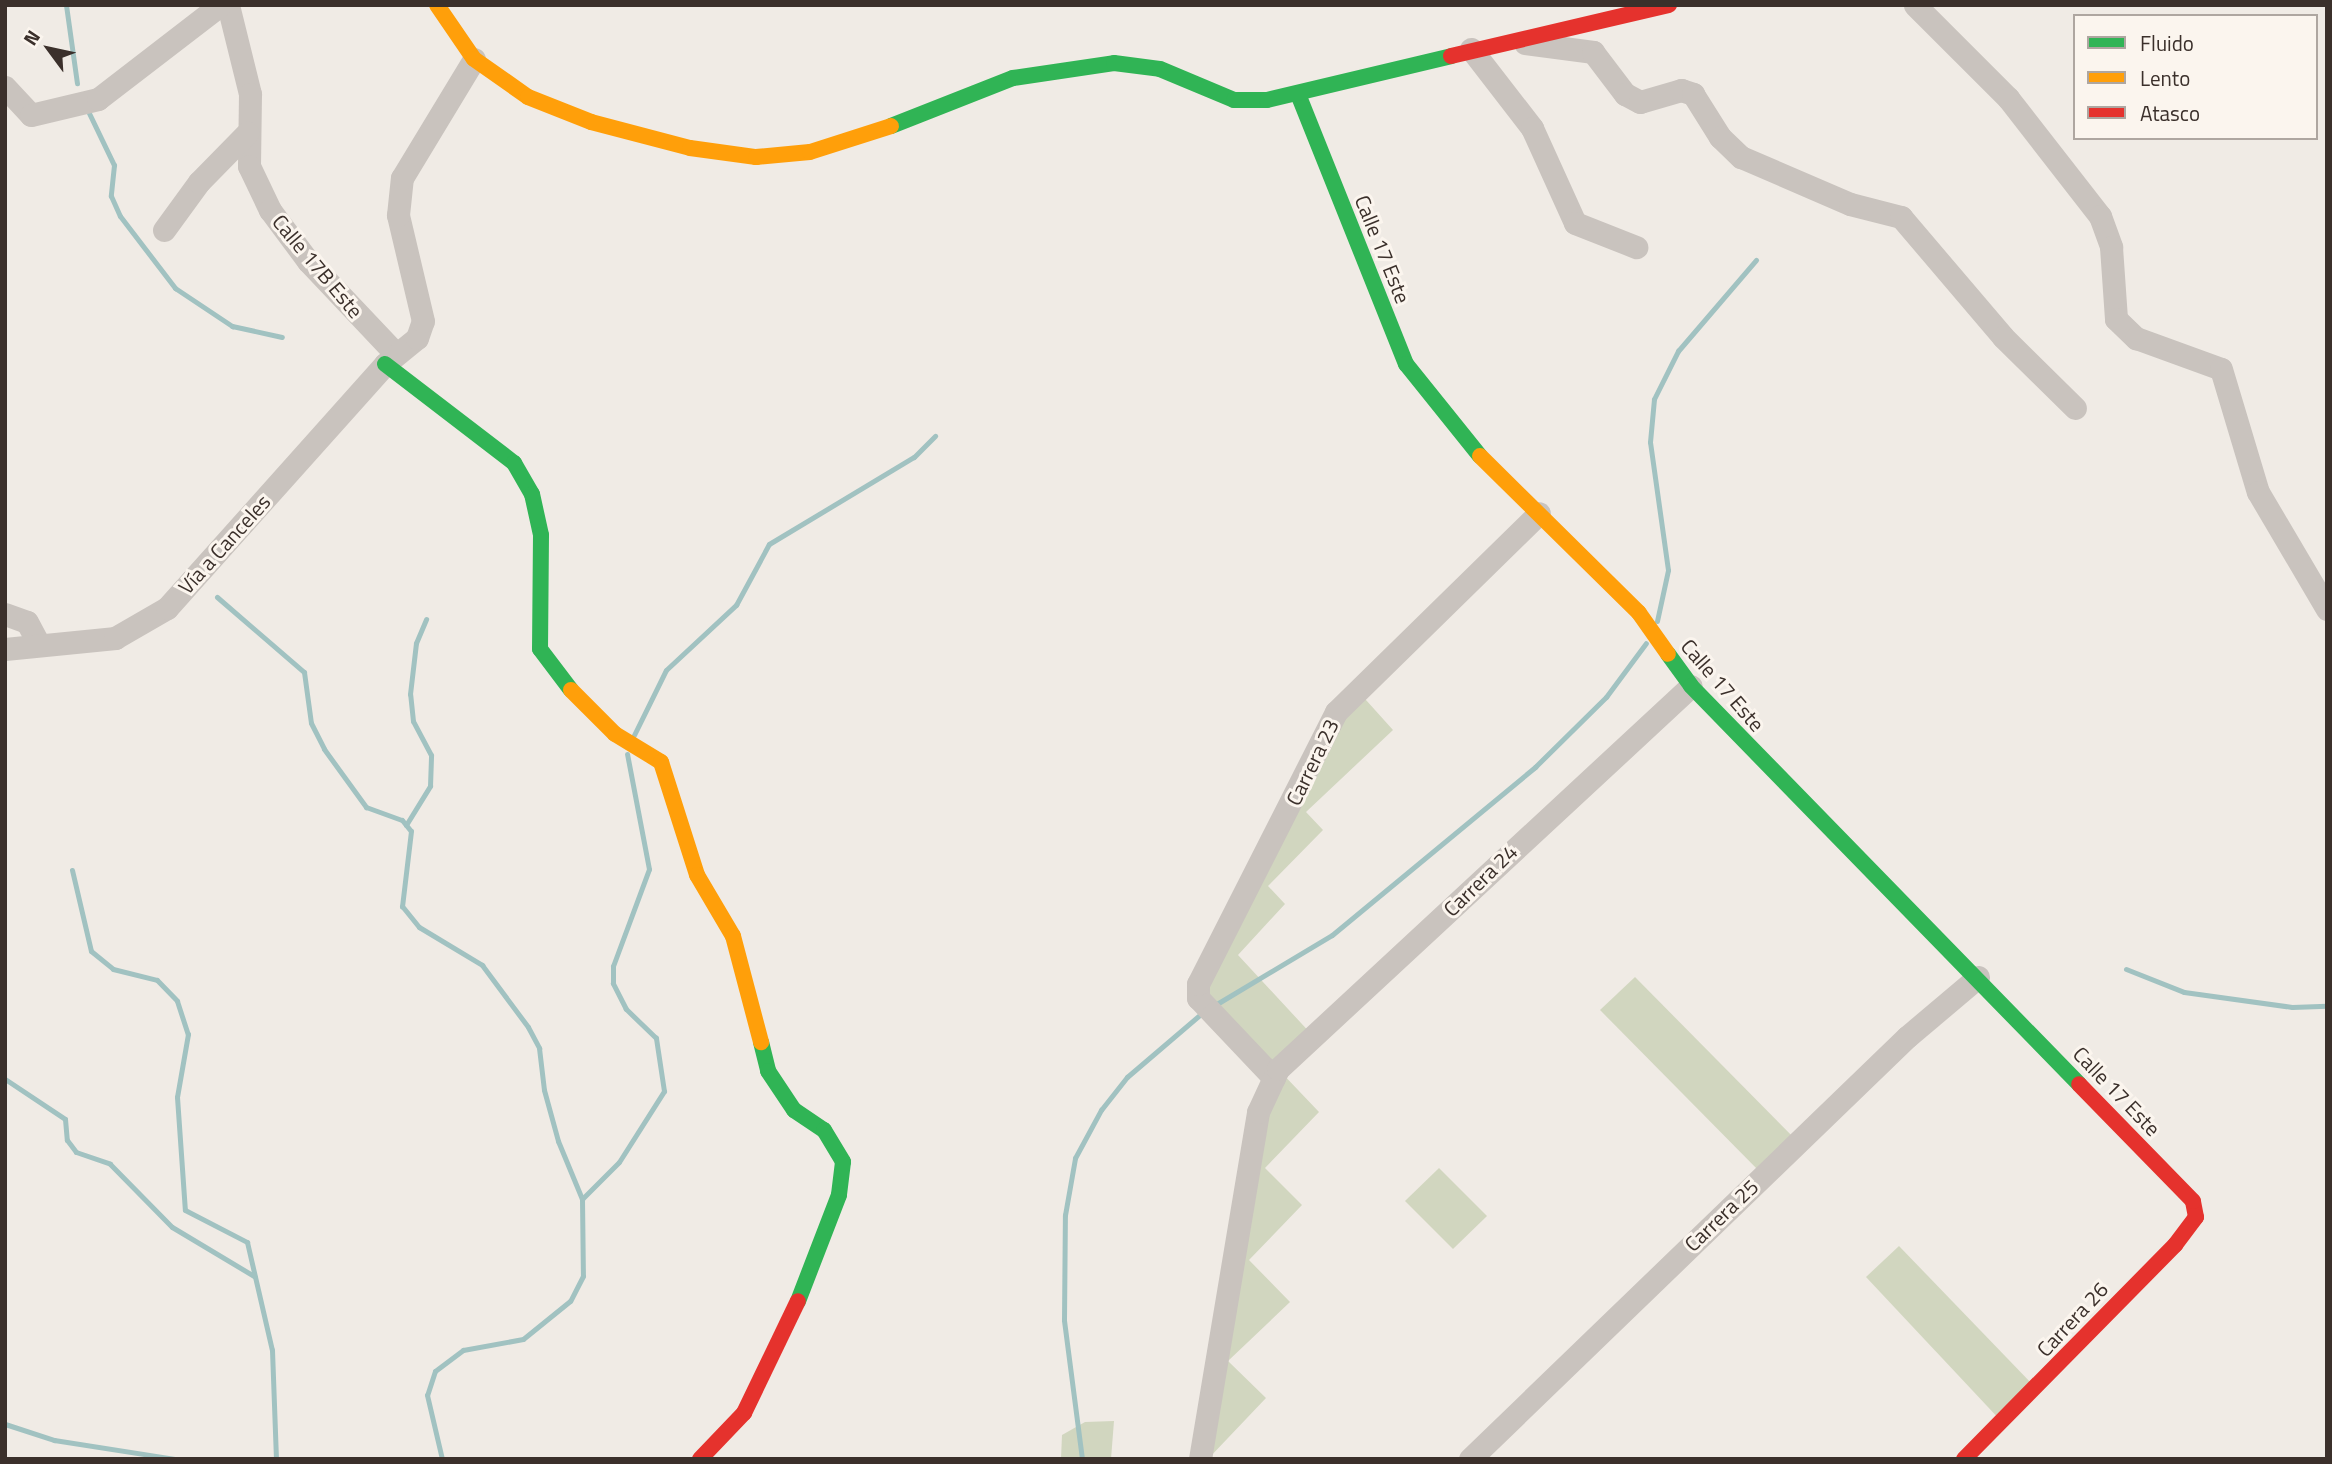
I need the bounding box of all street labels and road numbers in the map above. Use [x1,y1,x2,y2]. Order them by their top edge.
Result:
street label: Calle 17 Este [1350,191,1416,307]
street label: Calle 17B Este [267,209,369,323]
street label: Vía a Canceles [173,489,275,599]
street label: Calle 17 Este [1676,634,1770,736]
street label: Carrera 23 [1280,715,1344,809]
street label: Carrera 24 [1438,839,1522,921]
street label: Calle 17 Este [2068,1041,2166,1141]
street label: Carrera 25 [1679,1174,1763,1256]
street label: Carrera 26 [2031,1276,2113,1362]

